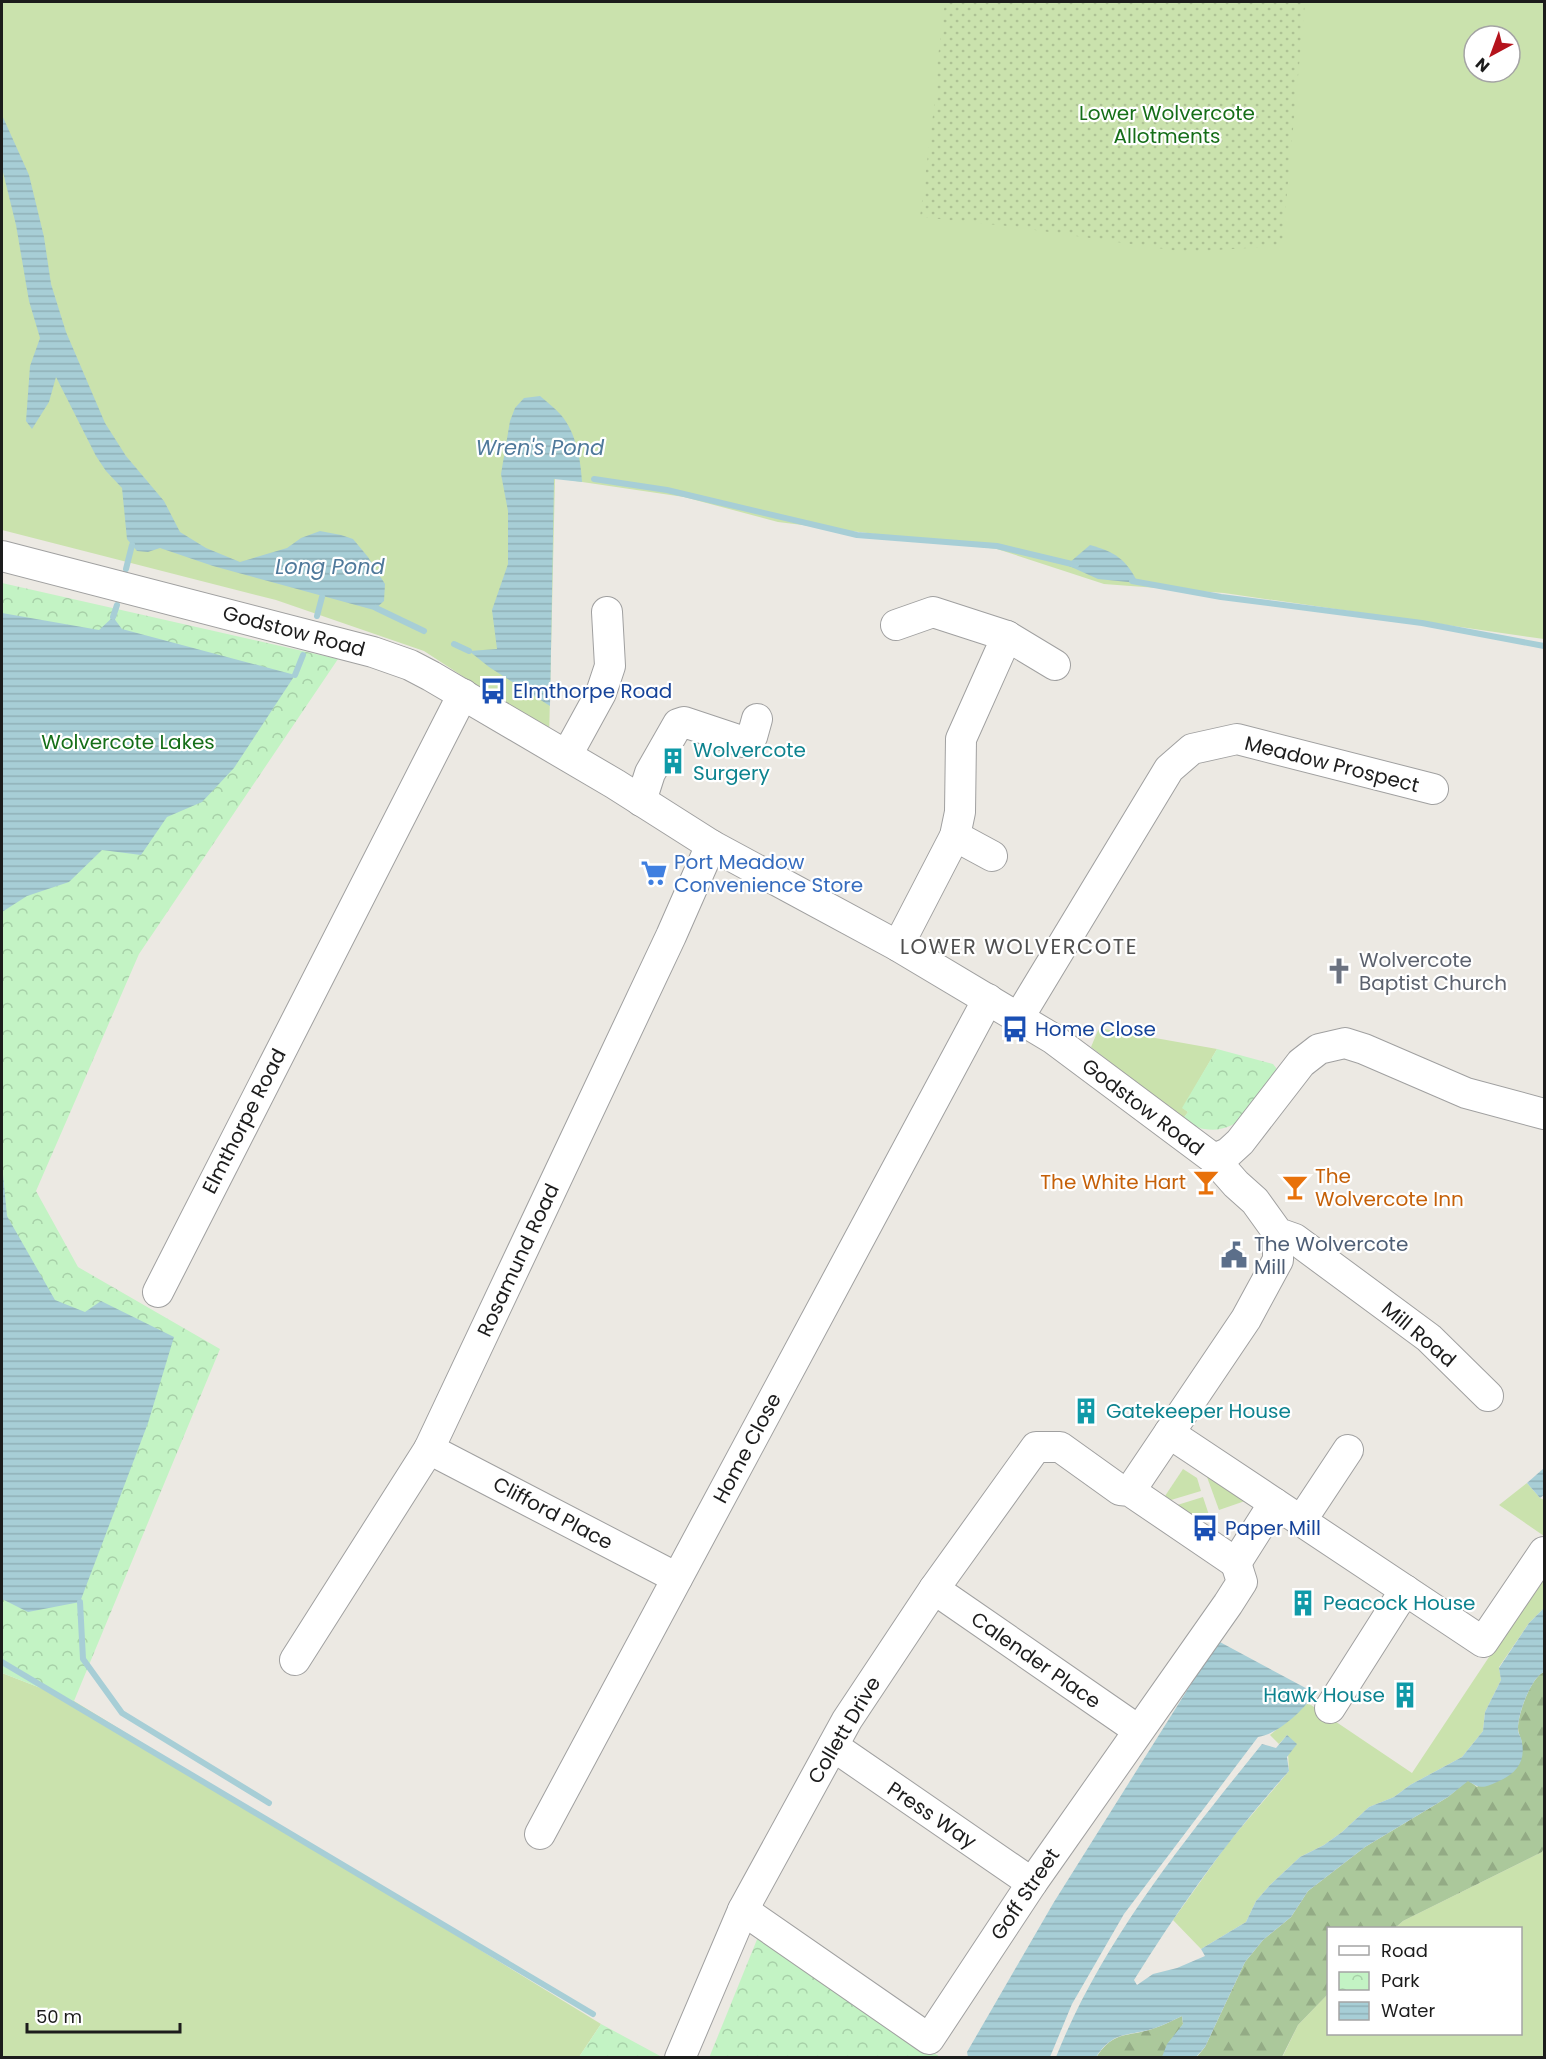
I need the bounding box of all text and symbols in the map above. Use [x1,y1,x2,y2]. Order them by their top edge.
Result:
north arrow [1462,24,1522,84]
text: N [1470,52,1495,78]
park label: Lower Wolvercote Allotments [1079,99,1255,150]
water label: Wren's Pond [476,433,605,462]
water label: Long Pond [275,552,386,581]
street label: Godstow Road [220,599,368,663]
bus stop icon: Elmthorpe Road [478,676,508,706]
place label: Elmthorpe Road [513,677,672,705]
park label: Wolvercote Lakes [41,728,215,756]
street label: Meadow Prospect [1242,729,1422,799]
place label: Wolvercote Surgery [693,736,806,787]
building icon: Wolvercote Surgery [658,746,688,776]
place label: Port Meadow Convenience Store [674,848,863,899]
supermarket icon: Port Meadow Convenience Store [639,858,669,888]
district label: LOWER WOLVERCOTE [900,932,1138,961]
place label: Wolvercote Baptist Church [1359,946,1507,997]
church icon: Wolvercote Baptist Church [1324,956,1354,986]
bus stop icon: Home Close [1000,1014,1030,1044]
place label: Home Close [1035,1015,1156,1043]
street label: Elmthorpe Road [195,1044,293,1198]
street label: Godstow Road [1076,1052,1210,1162]
place label: The Wolvercote Inn [1315,1162,1464,1213]
bar icon: The White Hart [1191,1167,1221,1197]
place label: The White Hart [1040,1168,1186,1196]
bar icon: The Wolvercote Inn [1280,1172,1310,1202]
street label: Rosamund Road [470,1179,566,1341]
place label: The Wolvercote Mill [1254,1230,1408,1281]
public building icon: The Wolvercote Mill [1219,1240,1249,1270]
street label: Mill Road [1376,1295,1462,1373]
street label: Home Close [706,1388,788,1508]
building icon: Gatekeeper House [1071,1396,1101,1426]
place label: Gatekeeper House [1106,1397,1291,1425]
street label: Clifford Place [488,1470,618,1556]
bus stop icon: Paper Mill [1190,1513,1220,1543]
place label: Paper Mill [1225,1514,1321,1542]
building icon: Peacock House [1288,1588,1318,1618]
place label: Peacock House [1323,1589,1476,1617]
street label: Calender Place [966,1605,1106,1715]
street label: Collett Drive [801,1671,887,1789]
building icon: Hawk House [1390,1680,1420,1710]
place label: Hawk House [1263,1681,1385,1709]
street label: Press Way [882,1775,982,1855]
street label: Goff Street [984,1842,1066,1946]
legend [1327,1927,1522,2035]
text: Road [1381,1938,1428,1963]
text: Park [1381,1968,1420,1993]
scale bar [27,1996,180,2034]
text: Water [1381,1998,1435,2023]
text: 50 m [36,2004,82,2029]

